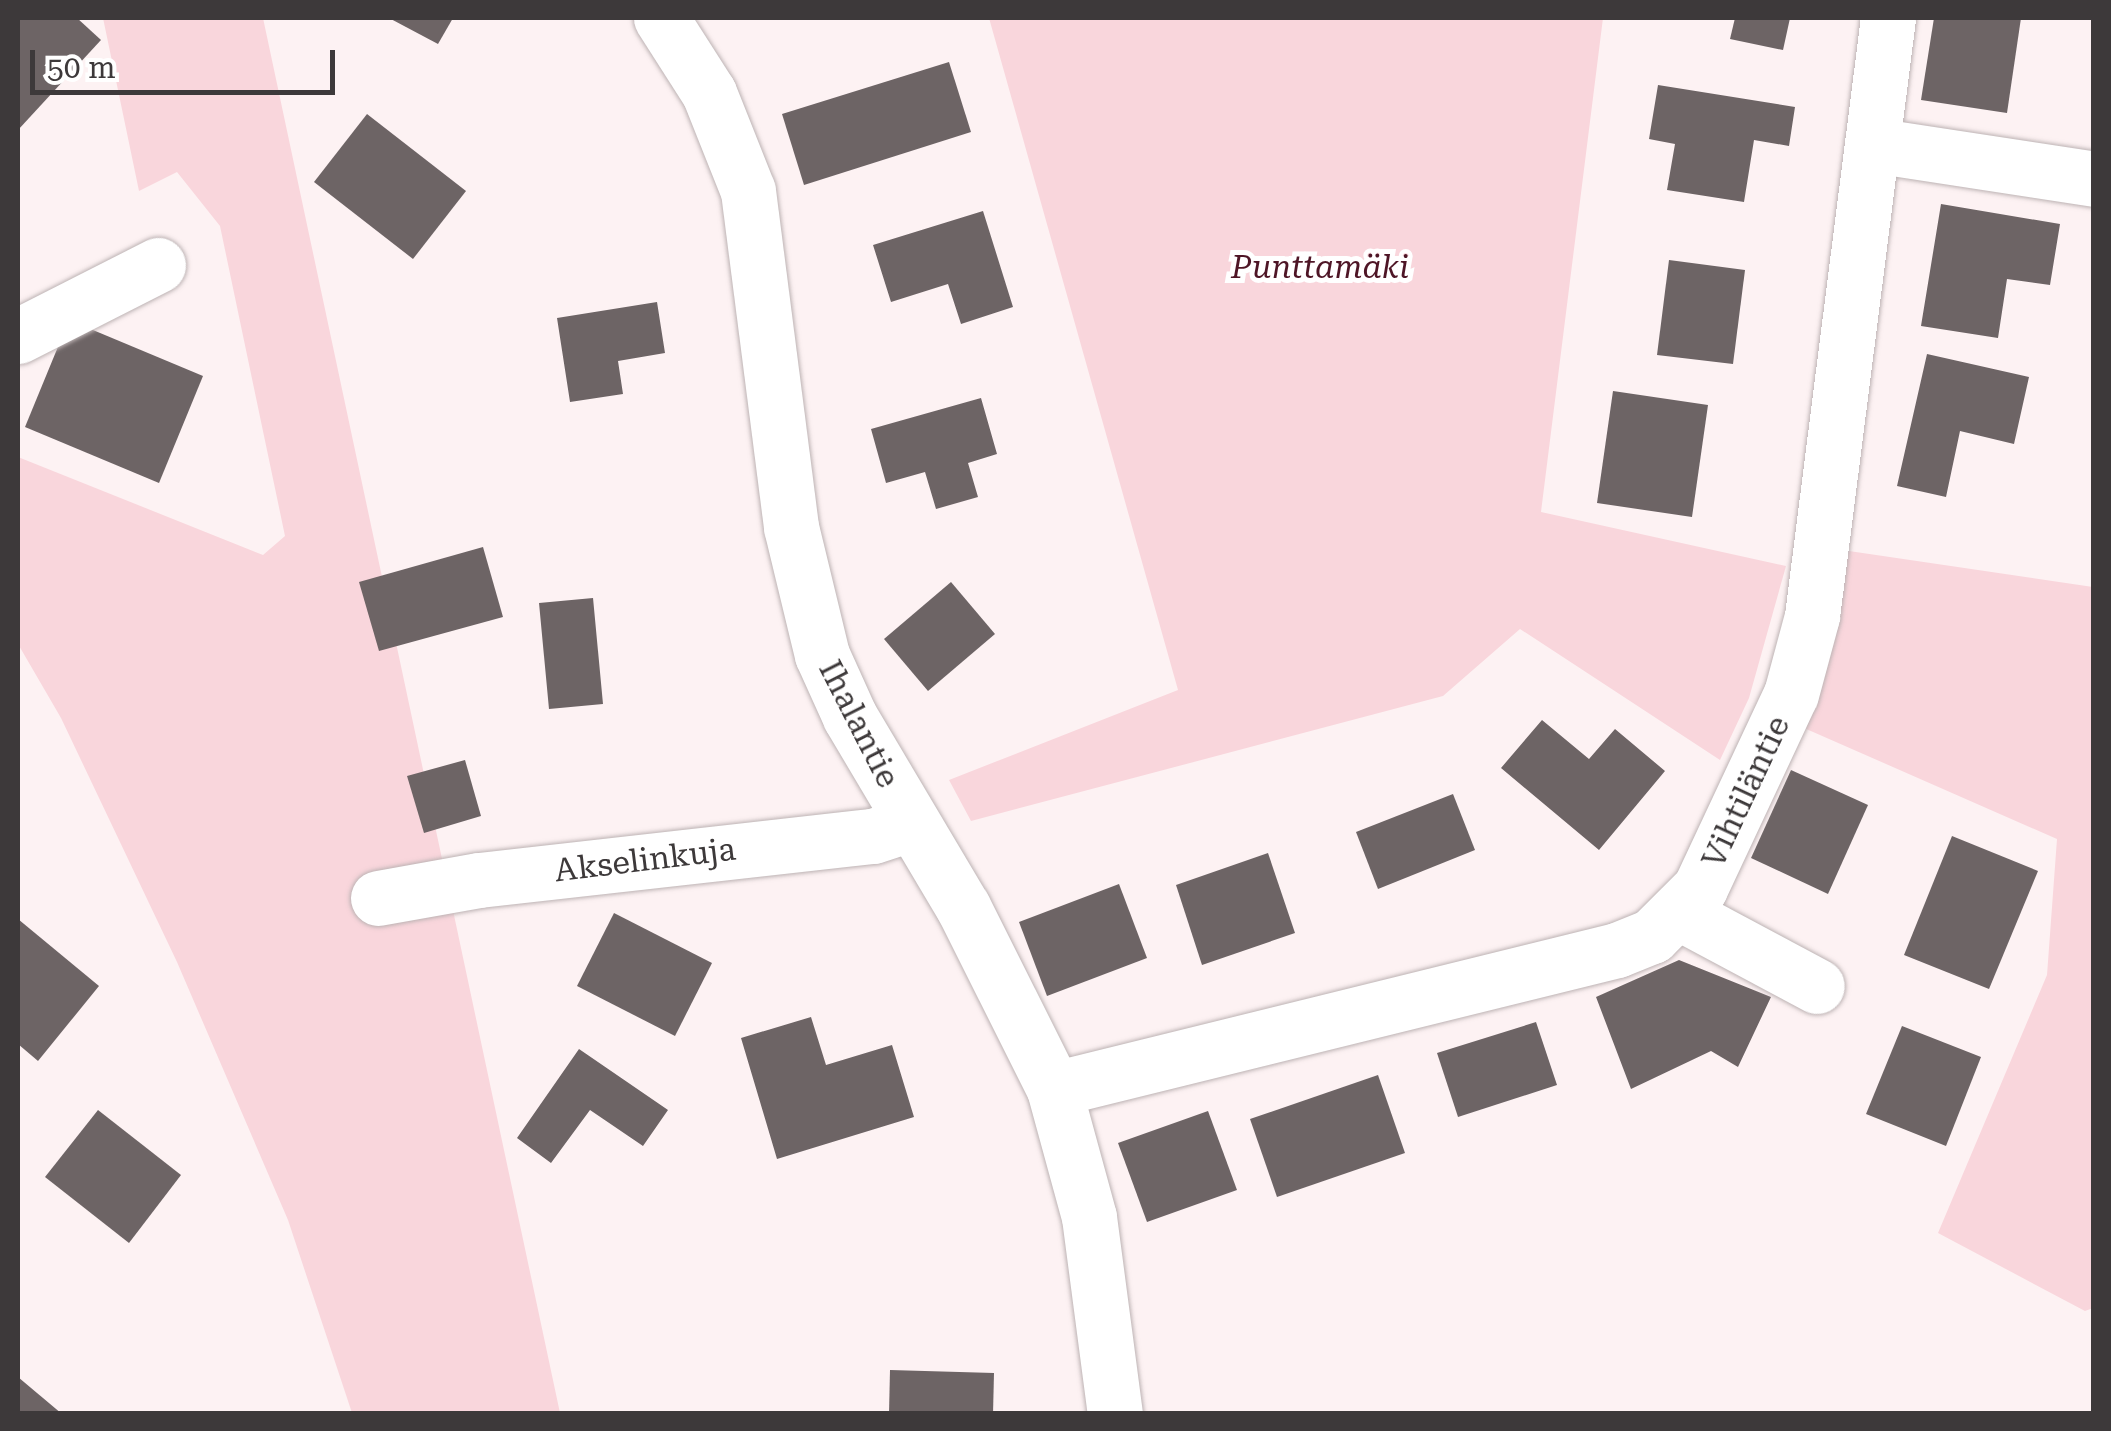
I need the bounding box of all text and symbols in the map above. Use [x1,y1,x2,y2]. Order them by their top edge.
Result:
scale bar [35,30,340,92]
text: 50 m [47,50,116,85]
park label: Punttamäki [1231,248,1409,286]
street label: Ihalantie [811,654,907,794]
street label: Vihtiläntie [1694,710,1798,874]
street label: Akselinkuja [552,830,738,890]

